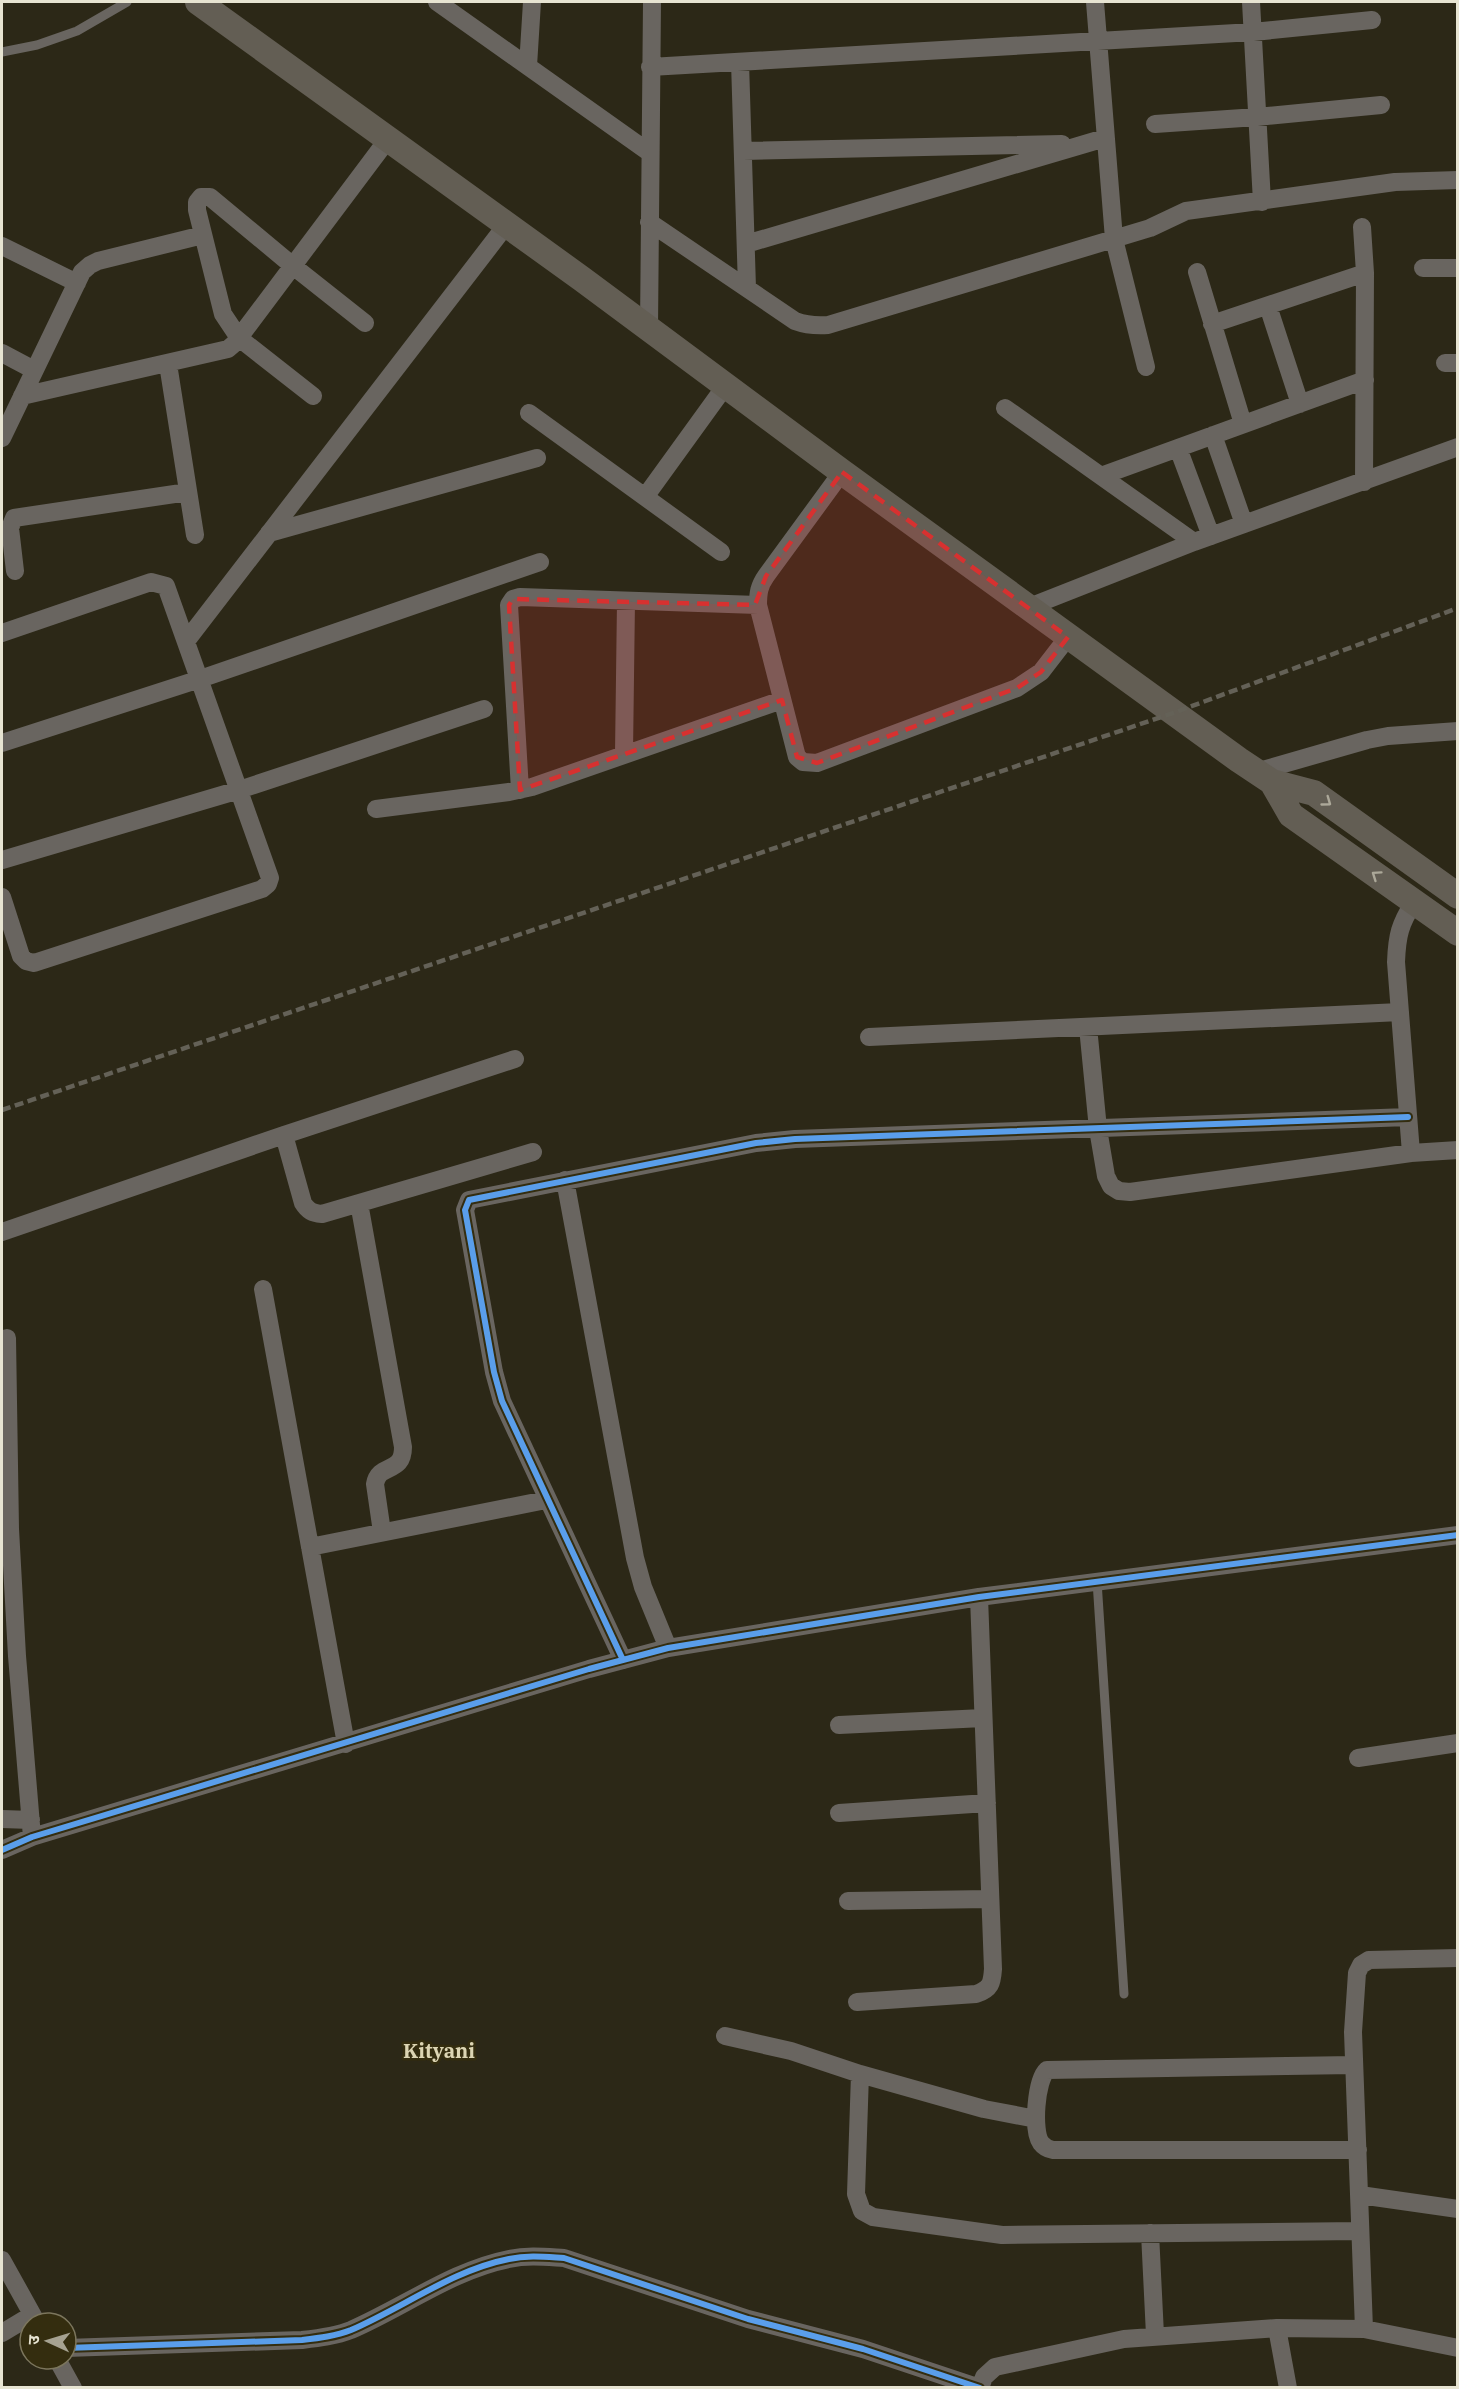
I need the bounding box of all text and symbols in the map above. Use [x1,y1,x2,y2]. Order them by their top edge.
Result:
one-way arrow [1320,795,1331,806]
one-way arrow [1371,871,1382,882]
district label: Kityani [403,2037,475,2064]
north arrow [18,2311,78,2371]
text: उ [23,2334,43,2345]

